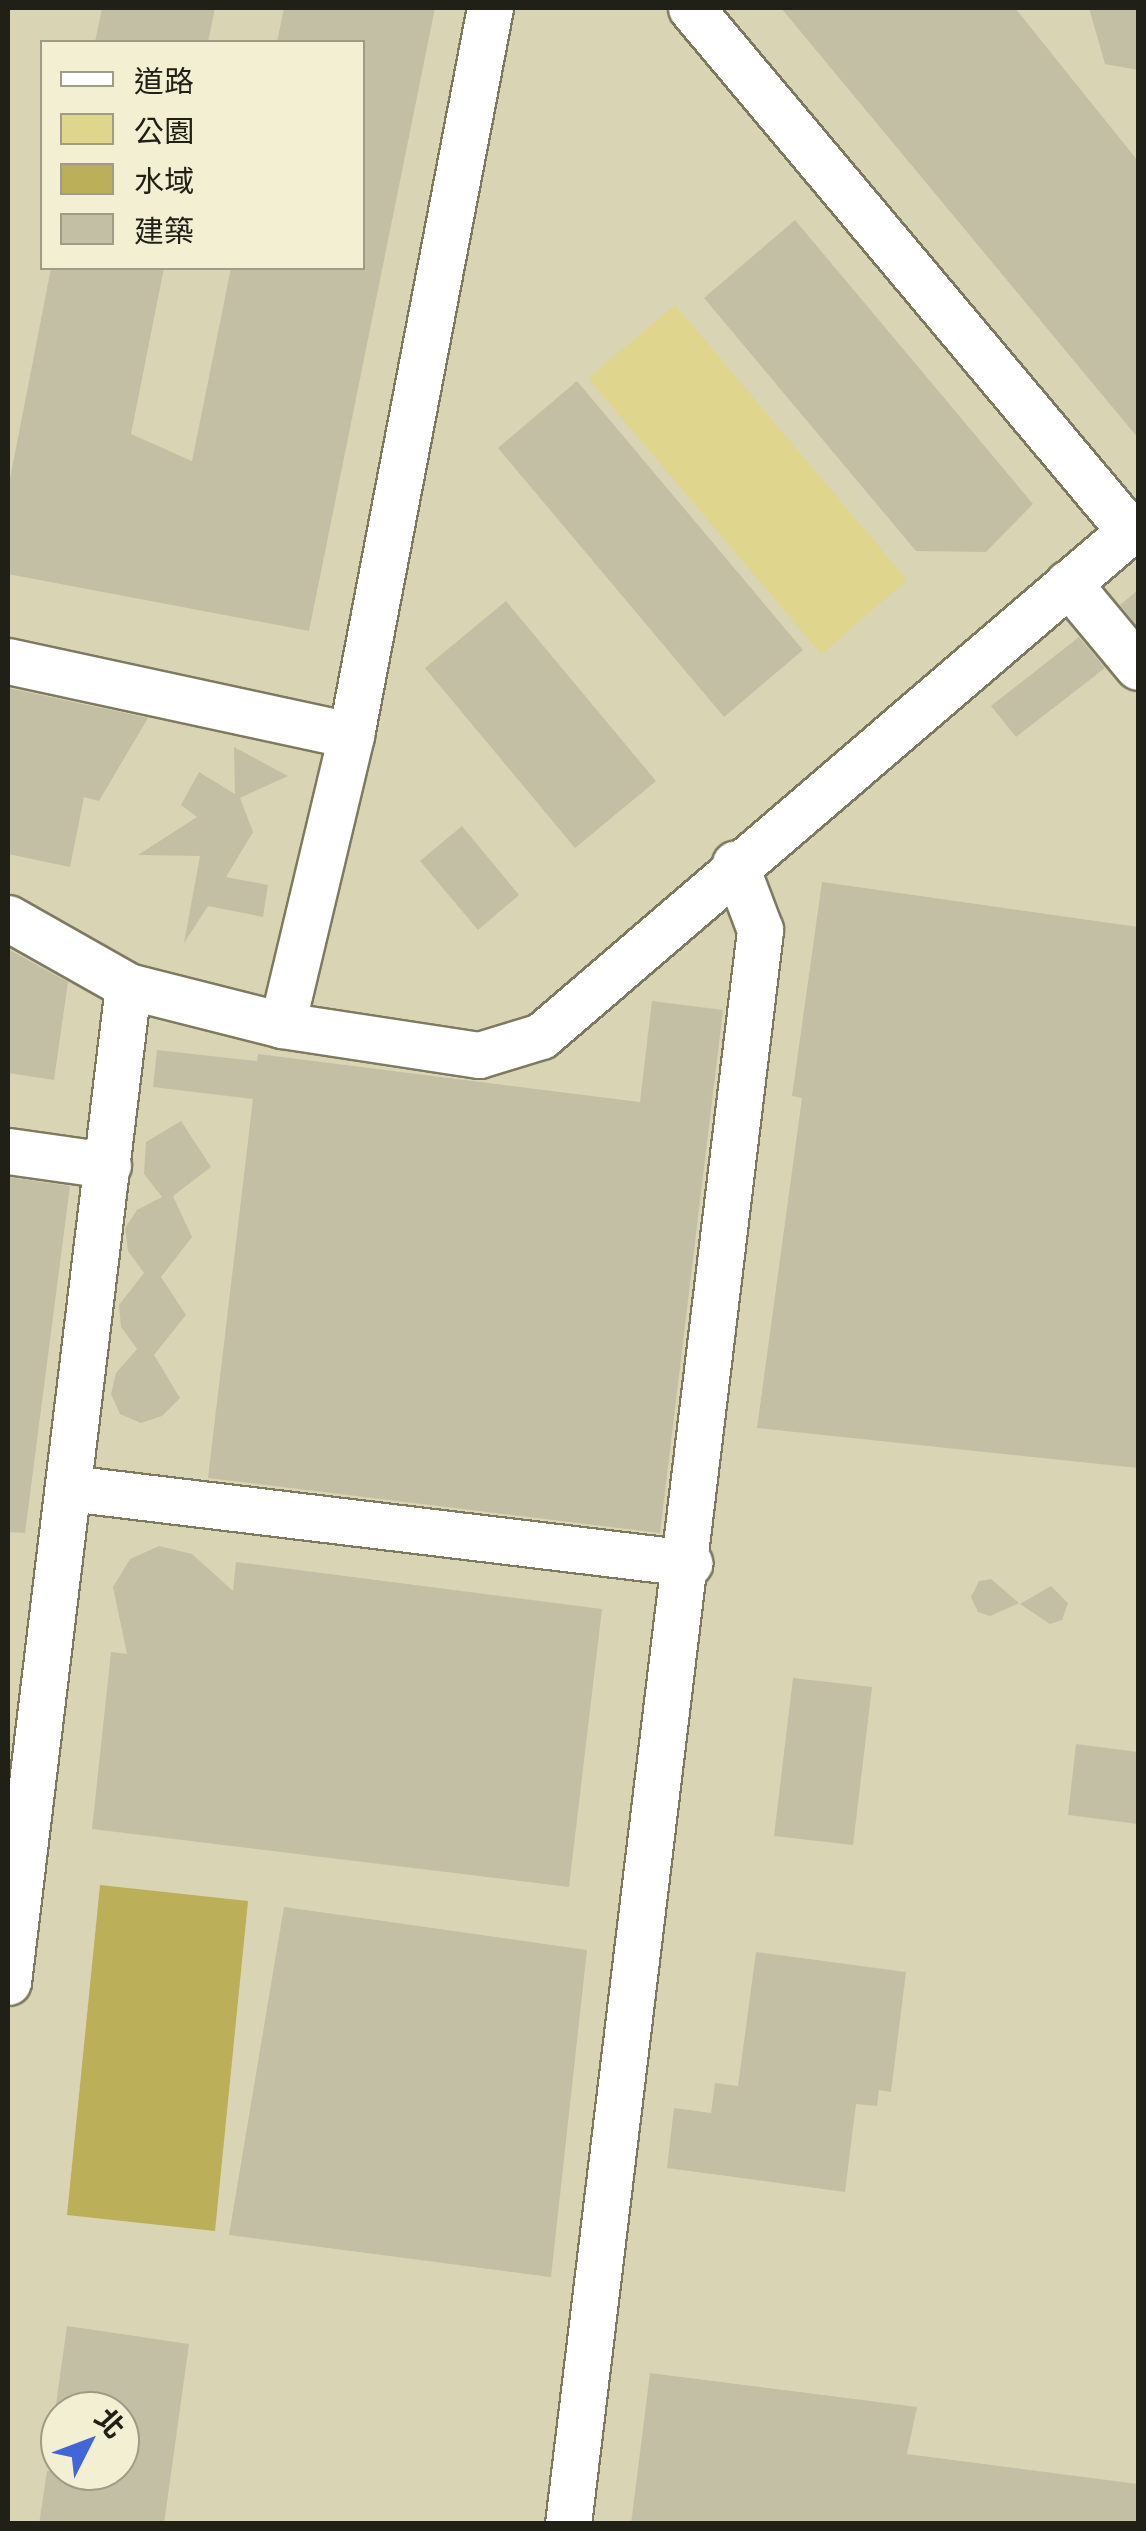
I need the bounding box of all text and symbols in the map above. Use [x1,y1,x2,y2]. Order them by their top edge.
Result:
legend [40,40,365,270]
text: 道路 [134,60,194,101]
text: 公園 [134,110,194,151]
text: 水域 [134,160,194,201]
text: 建築 [134,210,194,251]
north arrow [40,2391,140,2491]
text: 北 [87,2399,134,2445]

